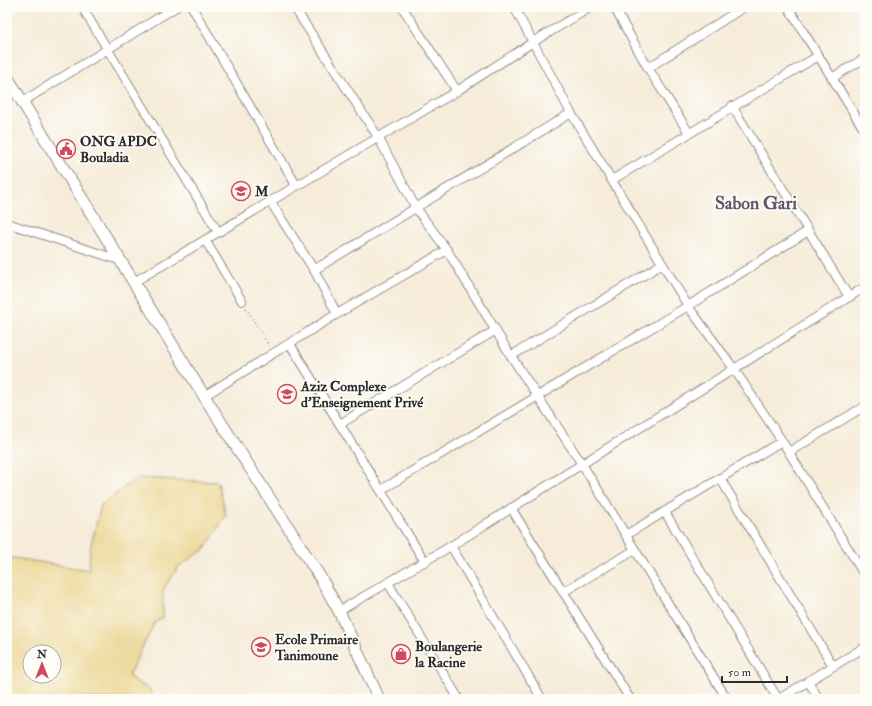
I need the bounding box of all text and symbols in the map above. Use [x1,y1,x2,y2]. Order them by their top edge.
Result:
place label: ONG APDC Bouladia [80,133,157,166]
public building icon: ONG APDC Bouladia [55,138,77,160]
school or university icon: M [230,180,252,202]
place label: M [254,183,269,200]
district label: Sabon Gari [715,192,797,215]
place label: Aziz Complexe d'Enseignement Privé [300,378,424,412]
school or university icon: Aziz Complexe d'Enseignement Privé [276,383,298,405]
place label: Ecole Primaire Tanimoune [274,631,358,664]
school or university icon: Ecole Primaire Tanimoune [250,636,272,658]
place label: Boulangerie la Racine [414,638,482,671]
shop icon: Boulangerie la Racine [390,643,412,665]
north arrow [22,644,62,684]
text: N [36,648,48,661]
scale bar [722,658,787,684]
text: 50 m [728,665,752,680]

